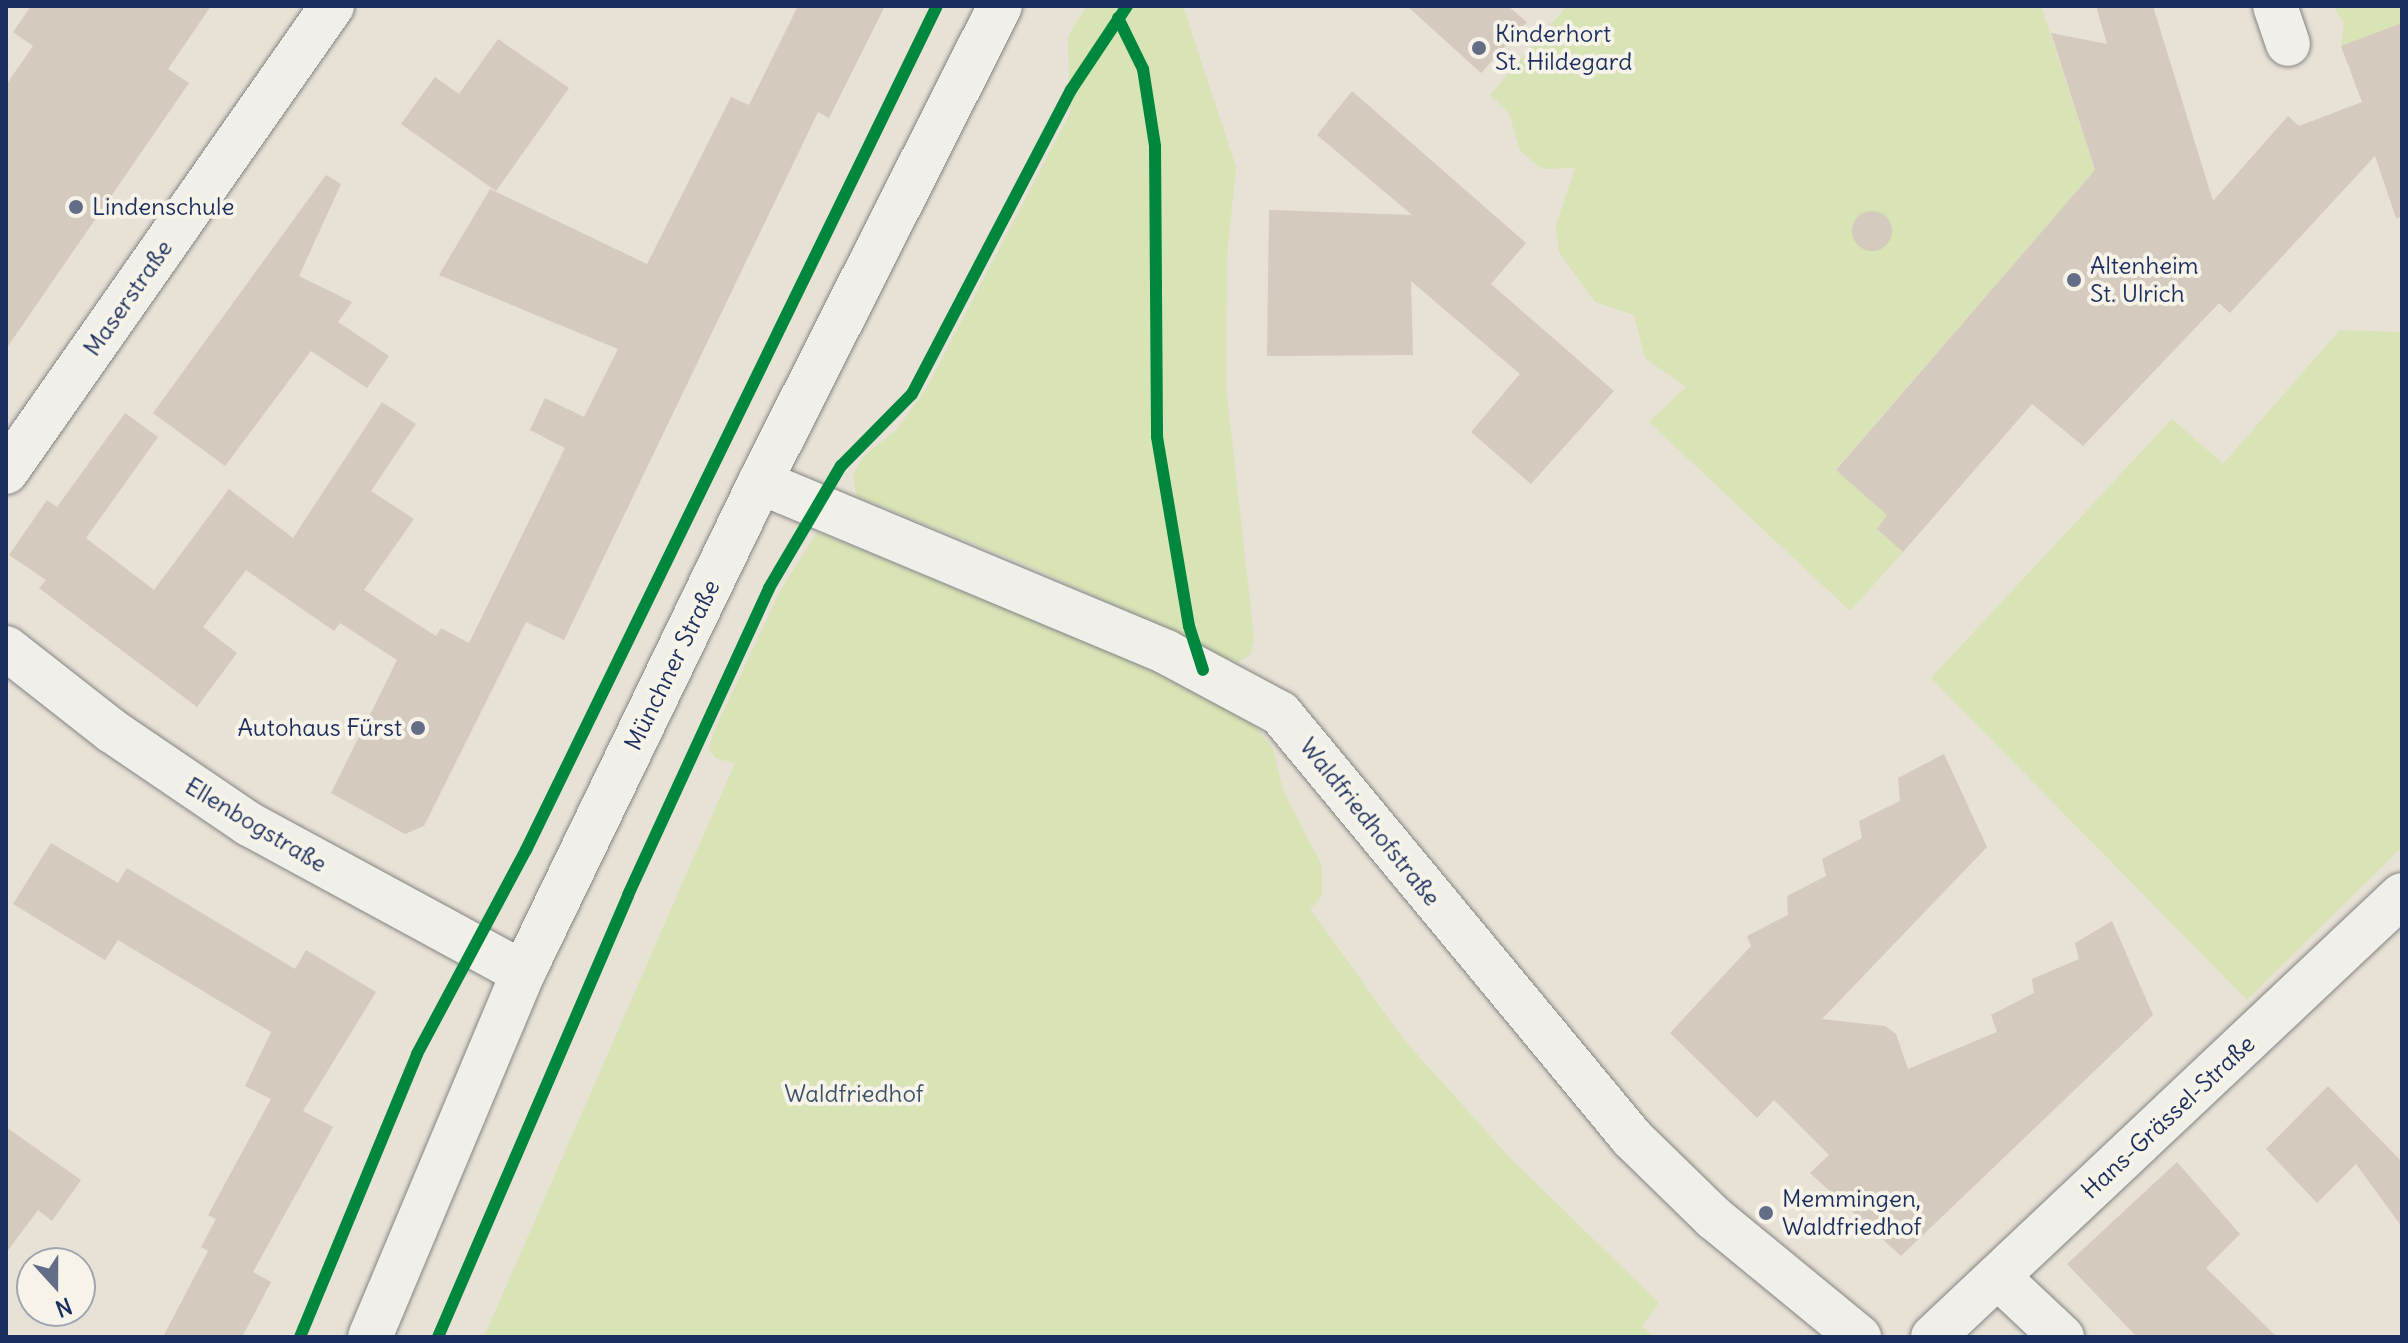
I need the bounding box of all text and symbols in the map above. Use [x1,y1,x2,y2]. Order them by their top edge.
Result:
place label: Kinderhort St. Hildegard [1495,20,1632,76]
marker: Kinderhort St. Hildegard [1470,39,1488,57]
place label: Lindenschule [92,193,234,221]
marker: Lindenschule [67,198,85,216]
street label: Maserstraße [78,234,178,362]
place label: Altenheim St. Ulrich [2090,252,2199,308]
marker: Altenheim St. Ulrich [2065,271,2083,289]
street label: Münchner Straße [618,575,726,755]
place label: Autohaus Fürst [237,714,402,742]
marker: Autohaus Fürst [409,719,427,737]
street label: Waldfriedhofstraße [1294,732,1446,912]
street label: Ellenbogstraße [180,771,332,879]
street label: Hans-Grässel-Straße [2075,1029,2261,1205]
park label: Waldfriedhof [784,1080,924,1108]
place label: Memmingen, Waldfriedhof [1782,1185,1921,1241]
marker: Memmingen, Waldfriedhof [1757,1204,1775,1222]
north arrow [16,1247,96,1327]
text: N [52,1292,76,1323]

